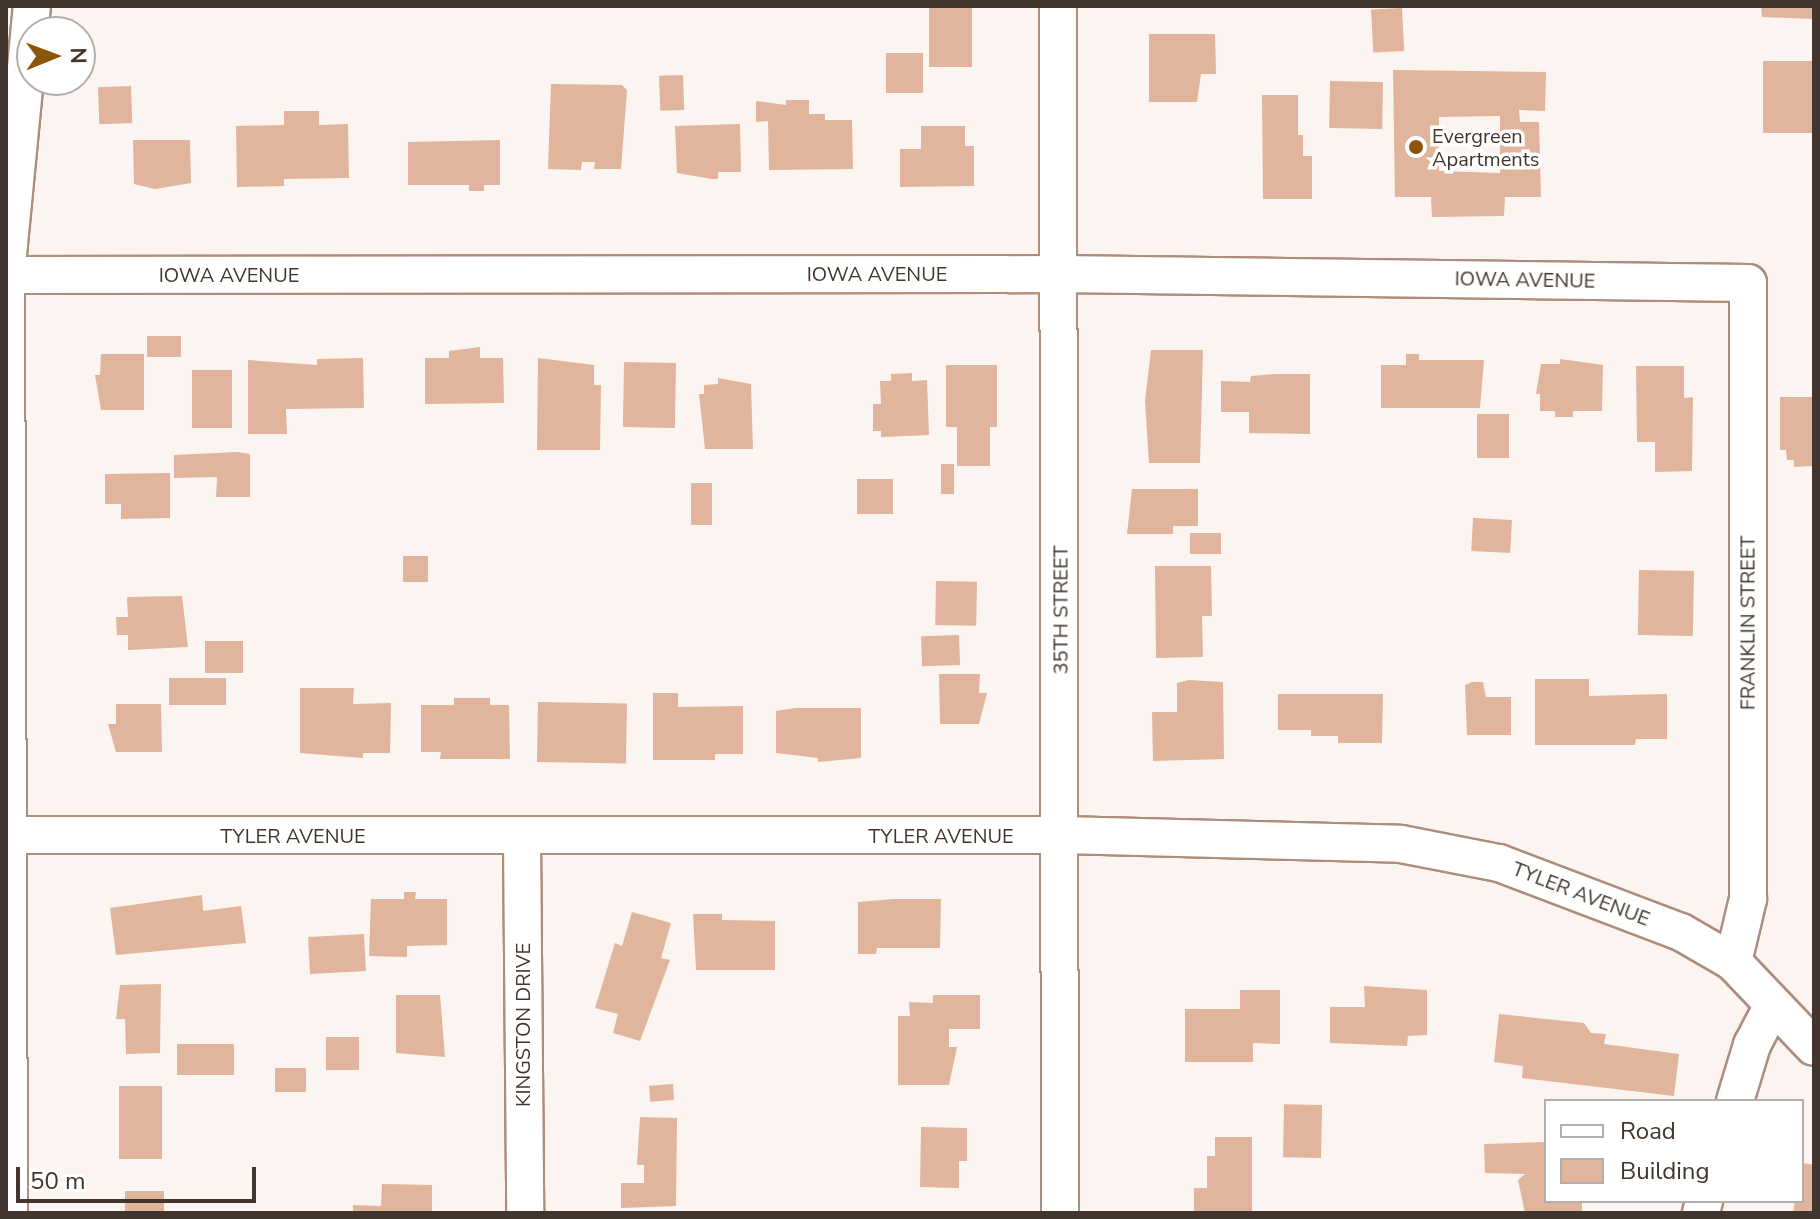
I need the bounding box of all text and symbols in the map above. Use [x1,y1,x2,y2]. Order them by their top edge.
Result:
north arrow [16,16,96,96]
text: N [63,47,93,64]
place label: Evergreen Apartments [1432,124,1539,171]
marker: Evergreen Apartments [1407,138,1425,156]
street label: IOWA AVENUE [807,262,947,286]
street label: IOWA AVENUE [159,263,299,287]
street label: IOWA AVENUE [1454,267,1596,293]
street label: FRANKLIN STREET [1736,536,1760,710]
street label: 35TH STREET [1049,546,1073,674]
street label: TYLER AVENUE [220,824,366,848]
street label: TYLER AVENUE [868,824,1014,848]
street label: TYLER AVENUE [1509,857,1653,931]
street label: KINGSTON DRIVE [511,943,535,1107]
legend [1544,1099,1804,1203]
text: Road [1620,1115,1676,1147]
scale bar [20,1151,260,1201]
text: Building [1620,1155,1710,1187]
text: 50 m [30,1165,86,1197]

